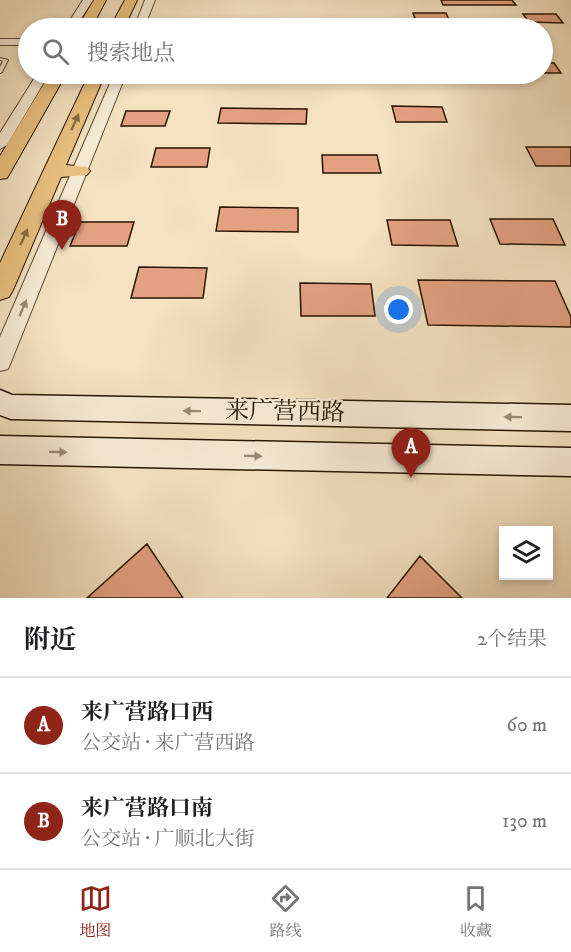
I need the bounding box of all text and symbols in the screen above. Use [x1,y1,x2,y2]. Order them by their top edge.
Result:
search box [18,18,553,84]
icon: search [39,35,72,68]
text: 搜索地点 [87,40,175,67]
one-way arrow [70,114,79,131]
pin: B [42,200,82,250]
one-way arrow [19,228,28,245]
your location [384,295,413,324]
one-way arrow [18,299,28,317]
street label: 来广营西路 [225,396,345,428]
one-way arrow [182,406,201,415]
one-way arrow [503,412,522,422]
pin: A [392,428,430,478]
one-way arrow [49,447,68,456]
one-way arrow [244,451,263,461]
map controls [499,526,553,580]
button: layers [499,526,553,580]
text: 附近 [24,624,76,657]
text: 2个结果 [477,627,547,652]
text: 来广营路口西 [81,699,213,726]
text: A [37,713,50,738]
text: 60 m [507,713,547,738]
text: 公交站 · 来广营西路 [81,731,254,756]
text: 来广营路口南 [81,795,213,822]
text: B [37,809,50,834]
text: 130 m [502,809,547,834]
text: 公交站 · 广顺北大街 [81,827,254,852]
tab: 地图 [79,882,112,941]
tab: 路线 [269,882,302,941]
tab: 收藏 [459,882,492,941]

